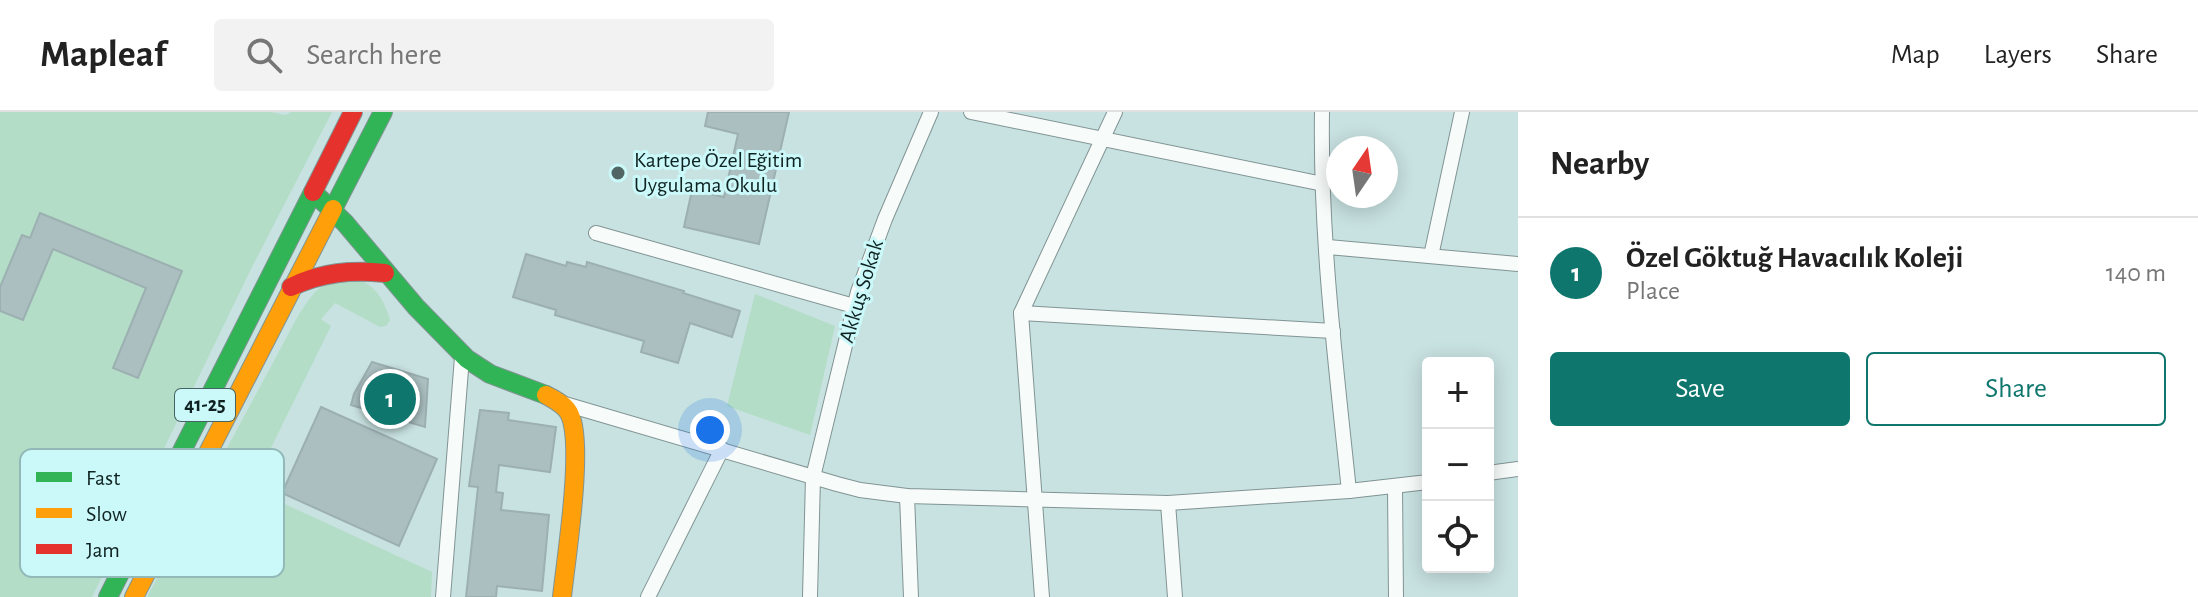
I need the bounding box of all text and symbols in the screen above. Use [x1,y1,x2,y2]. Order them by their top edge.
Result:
search box [214,19,774,91]
icon: search [242,33,286,77]
text: Mapleaf [40,36,166,74]
text: Search here [306,40,442,70]
text: Map [1891,41,1940,69]
text: Layers [1984,41,2052,69]
text: Share [2096,41,2158,69]
north arrow [1326,136,1398,208]
text: Nearby [1550,147,1649,181]
place label: Kartepe Özel Eğitim Uygulama Okulu [634,149,802,196]
marker: Kartepe Özel Eğitim Uygulama Okulu [609,164,627,182]
street label: Akkuş Sokak [835,237,887,345]
text: Özel Göktuğ Havacılık Koleji [1626,243,1963,273]
text: 1 [1571,260,1581,286]
text: 140 m [2106,260,2166,286]
text: Place [1626,278,1680,304]
button: Save [1550,352,1850,426]
button: Share [1866,352,2166,426]
map controls [1422,357,1494,573]
button: + [1422,357,1494,429]
pin: 1 [364,369,416,429]
road number: 41-25 [175,389,235,421]
your location [690,410,730,450]
button: − [1422,429,1494,501]
legend [20,449,284,577]
text: Fast [86,467,120,489]
button: locate [1422,501,1494,573]
text: Slow [86,503,127,525]
text: Jam [86,539,120,561]

